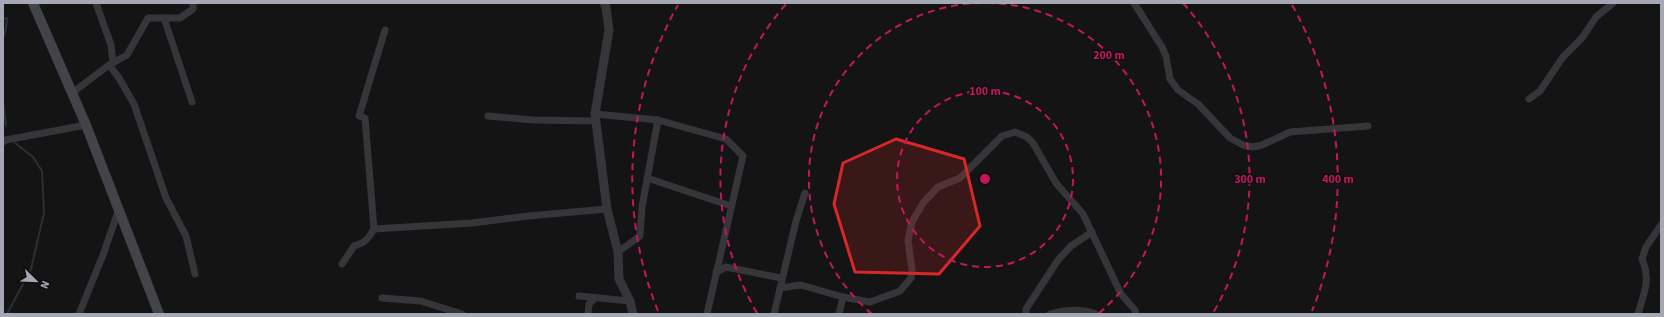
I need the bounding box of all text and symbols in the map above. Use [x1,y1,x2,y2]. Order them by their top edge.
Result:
text: 200 m [1093,47,1125,64]
text: 100 m [969,83,1001,100]
text: 300 m [1234,171,1266,188]
text: 400 m [1322,171,1354,188]
centre of rings [978,172,992,186]
north arrow [16,261,56,301]
text: N [36,278,53,291]

